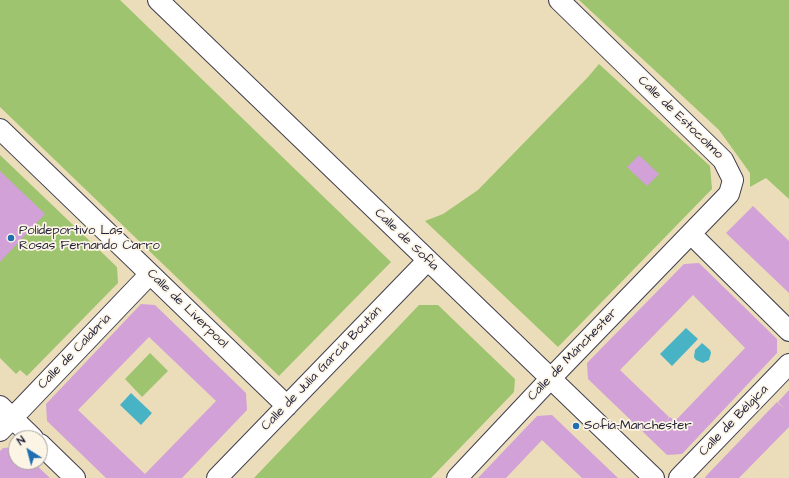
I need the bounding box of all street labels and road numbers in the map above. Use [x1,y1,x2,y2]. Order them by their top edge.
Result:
street label: Calle de Estocolmo [634,73,726,163]
street label: Calle de Sofía [371,206,441,274]
street label: Calle de Liverpool [143,266,231,352]
street label: Calle de Julia García Boután [258,304,386,434]
street label: Calle de Mánchester [525,305,621,405]
street label: Calle de Calabria [35,311,115,393]
street label: Calle de Bélgica [696,382,772,460]

